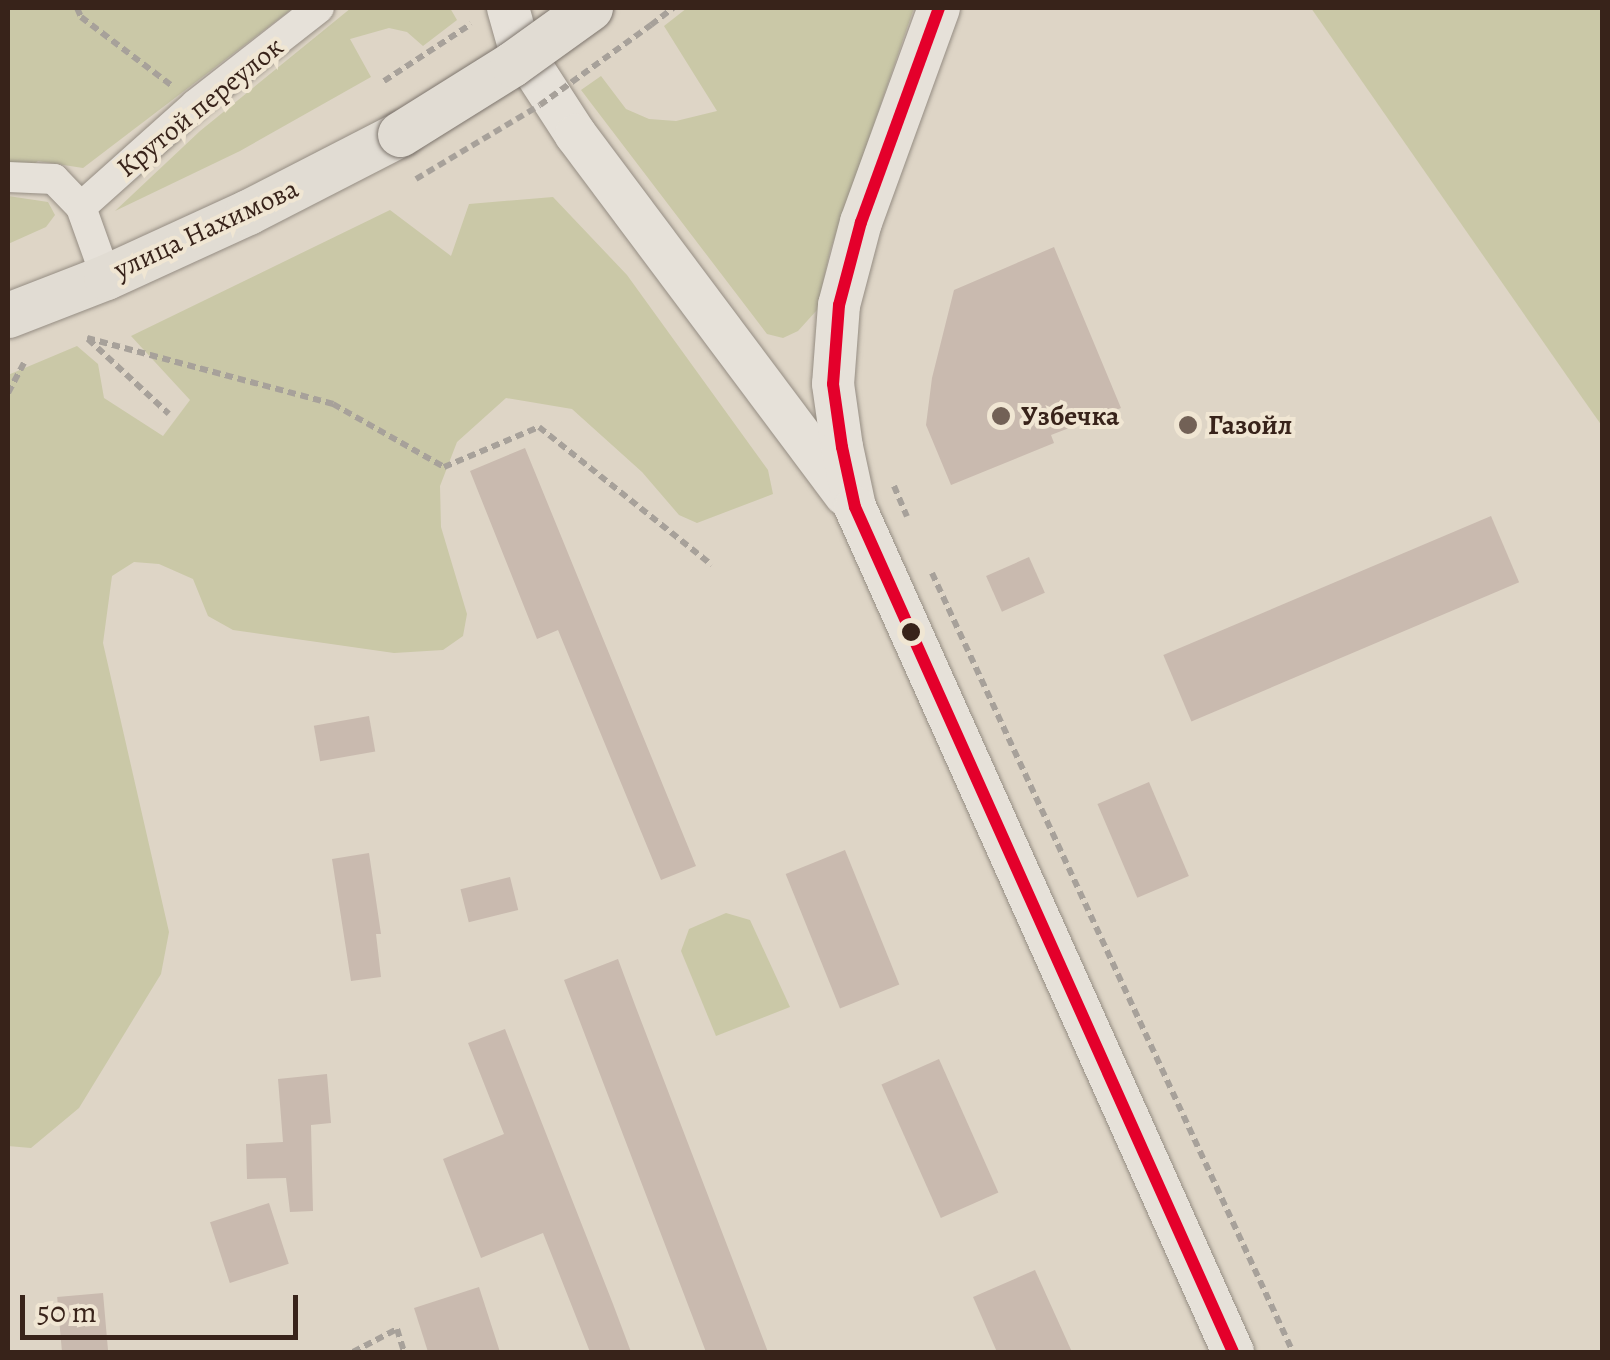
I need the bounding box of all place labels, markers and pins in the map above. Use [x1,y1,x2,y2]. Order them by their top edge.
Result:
place label: Узбечка [1021,399,1119,433]
marker: Узбечка [990,405,1012,427]
place label: Газойл [1208,408,1292,442]
marker: Газойл [1177,414,1199,436]
unlabelled marker [901,622,921,642]

